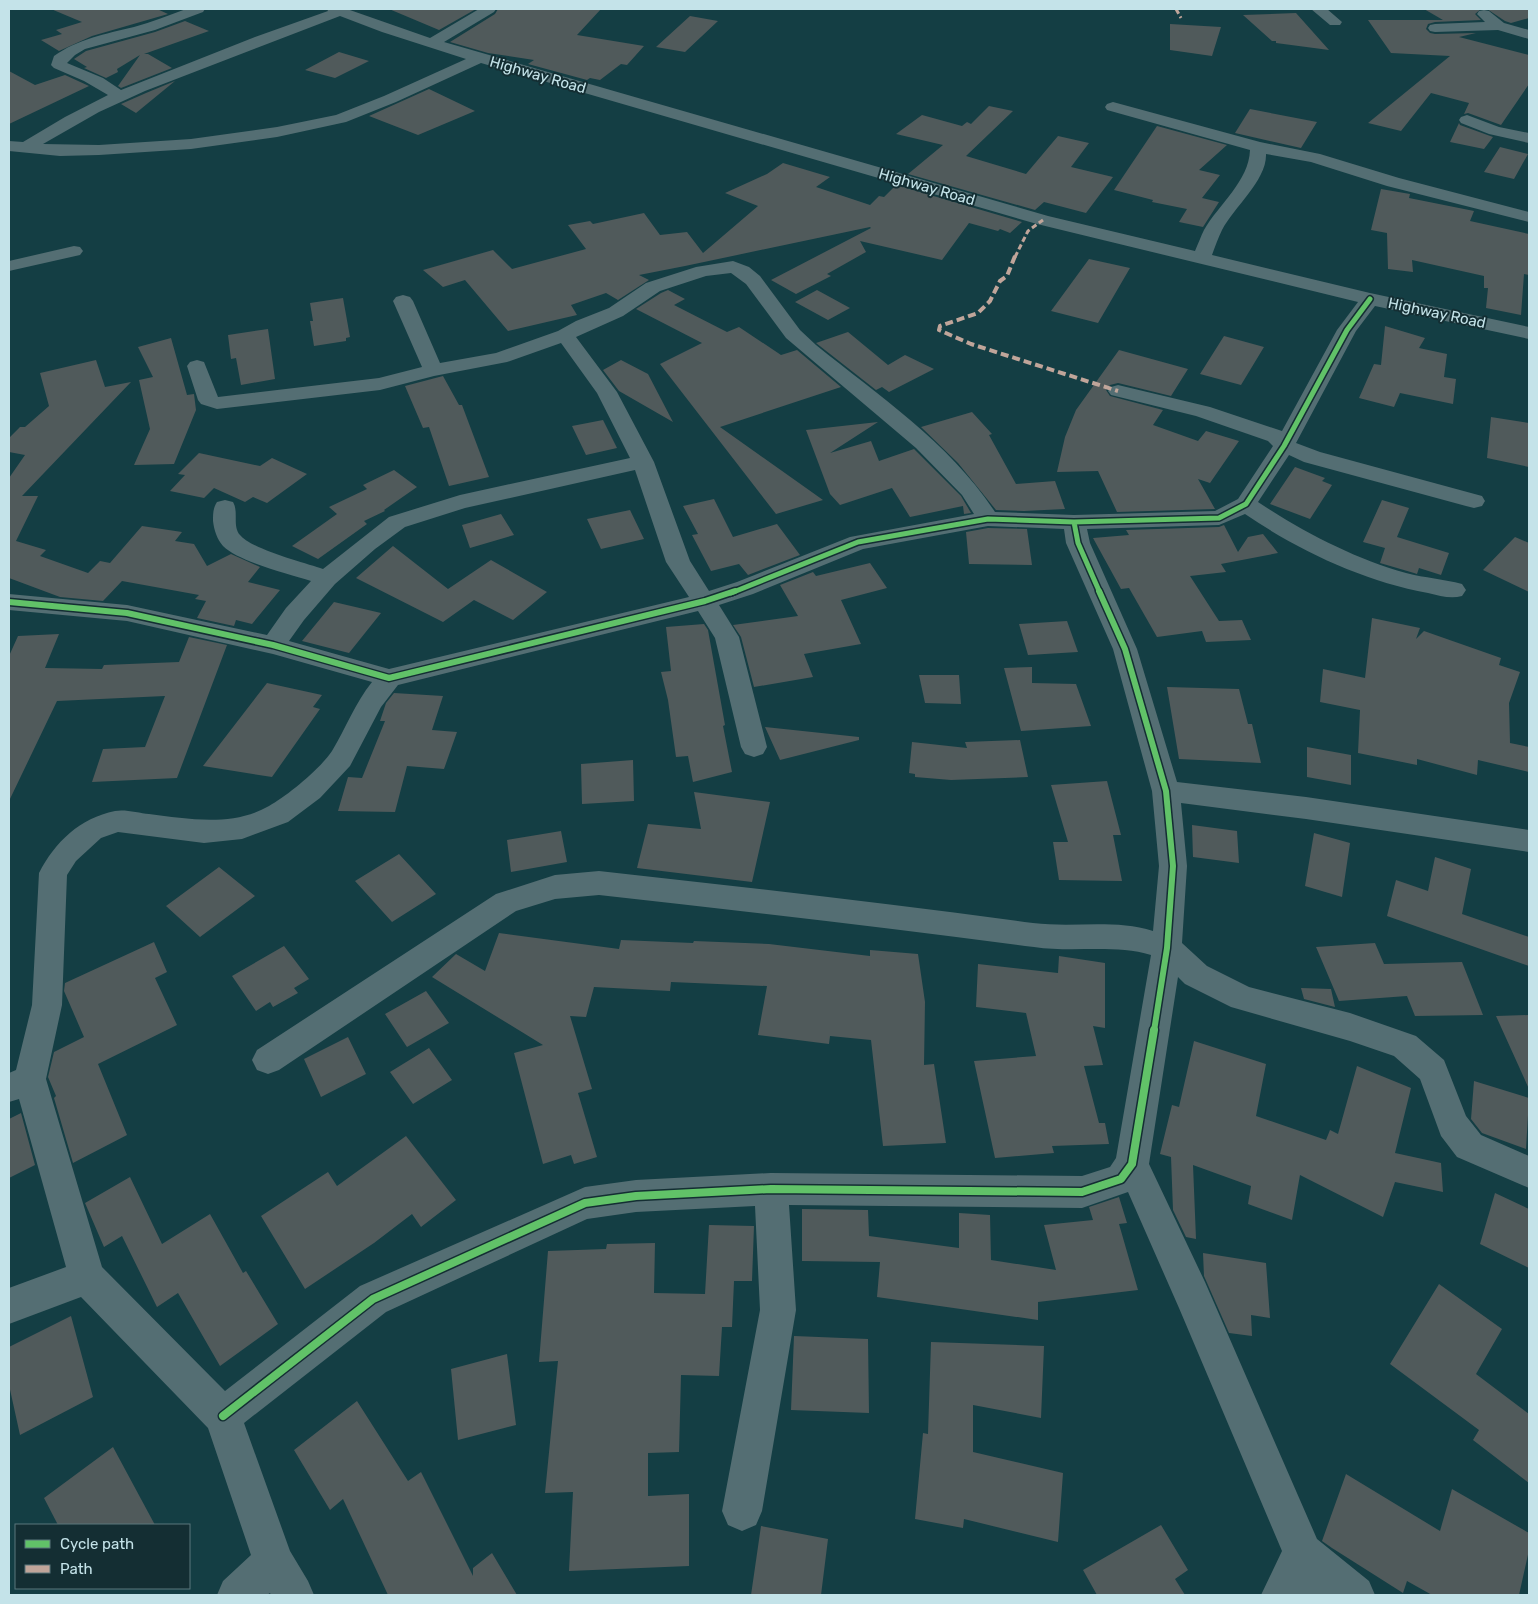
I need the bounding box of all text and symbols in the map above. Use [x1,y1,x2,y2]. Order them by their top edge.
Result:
street label: Highway Road [488,53,588,97]
street label: Highway Road [877,165,977,209]
street label: Highway Road [1387,294,1487,332]
legend [15,1524,190,1589]
text: Cycle path [60,1535,134,1553]
text: Path [60,1560,93,1578]

